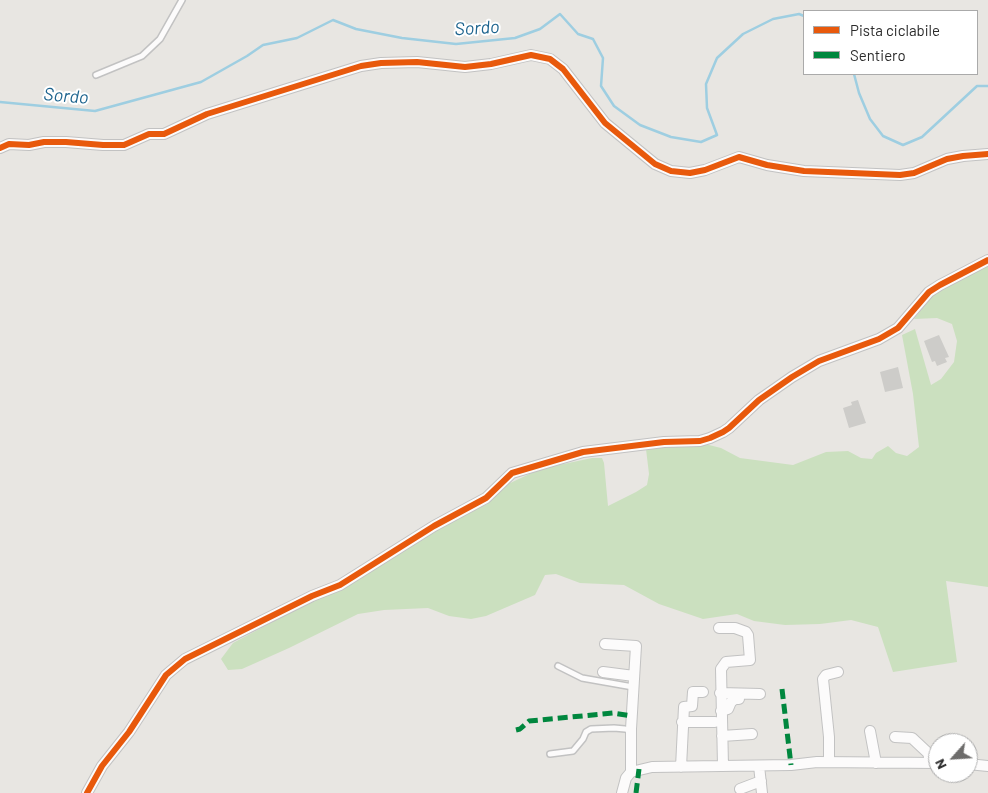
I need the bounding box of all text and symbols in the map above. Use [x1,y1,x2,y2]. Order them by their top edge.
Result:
legend [803,10,978,75]
water label: Sordo [454,16,500,40]
text: Pista ciclabile [850,21,940,39]
text: Sentiero [850,46,906,64]
water label: Sordo [43,83,89,109]
north arrow [928,733,978,783]
text: N [930,756,950,772]

